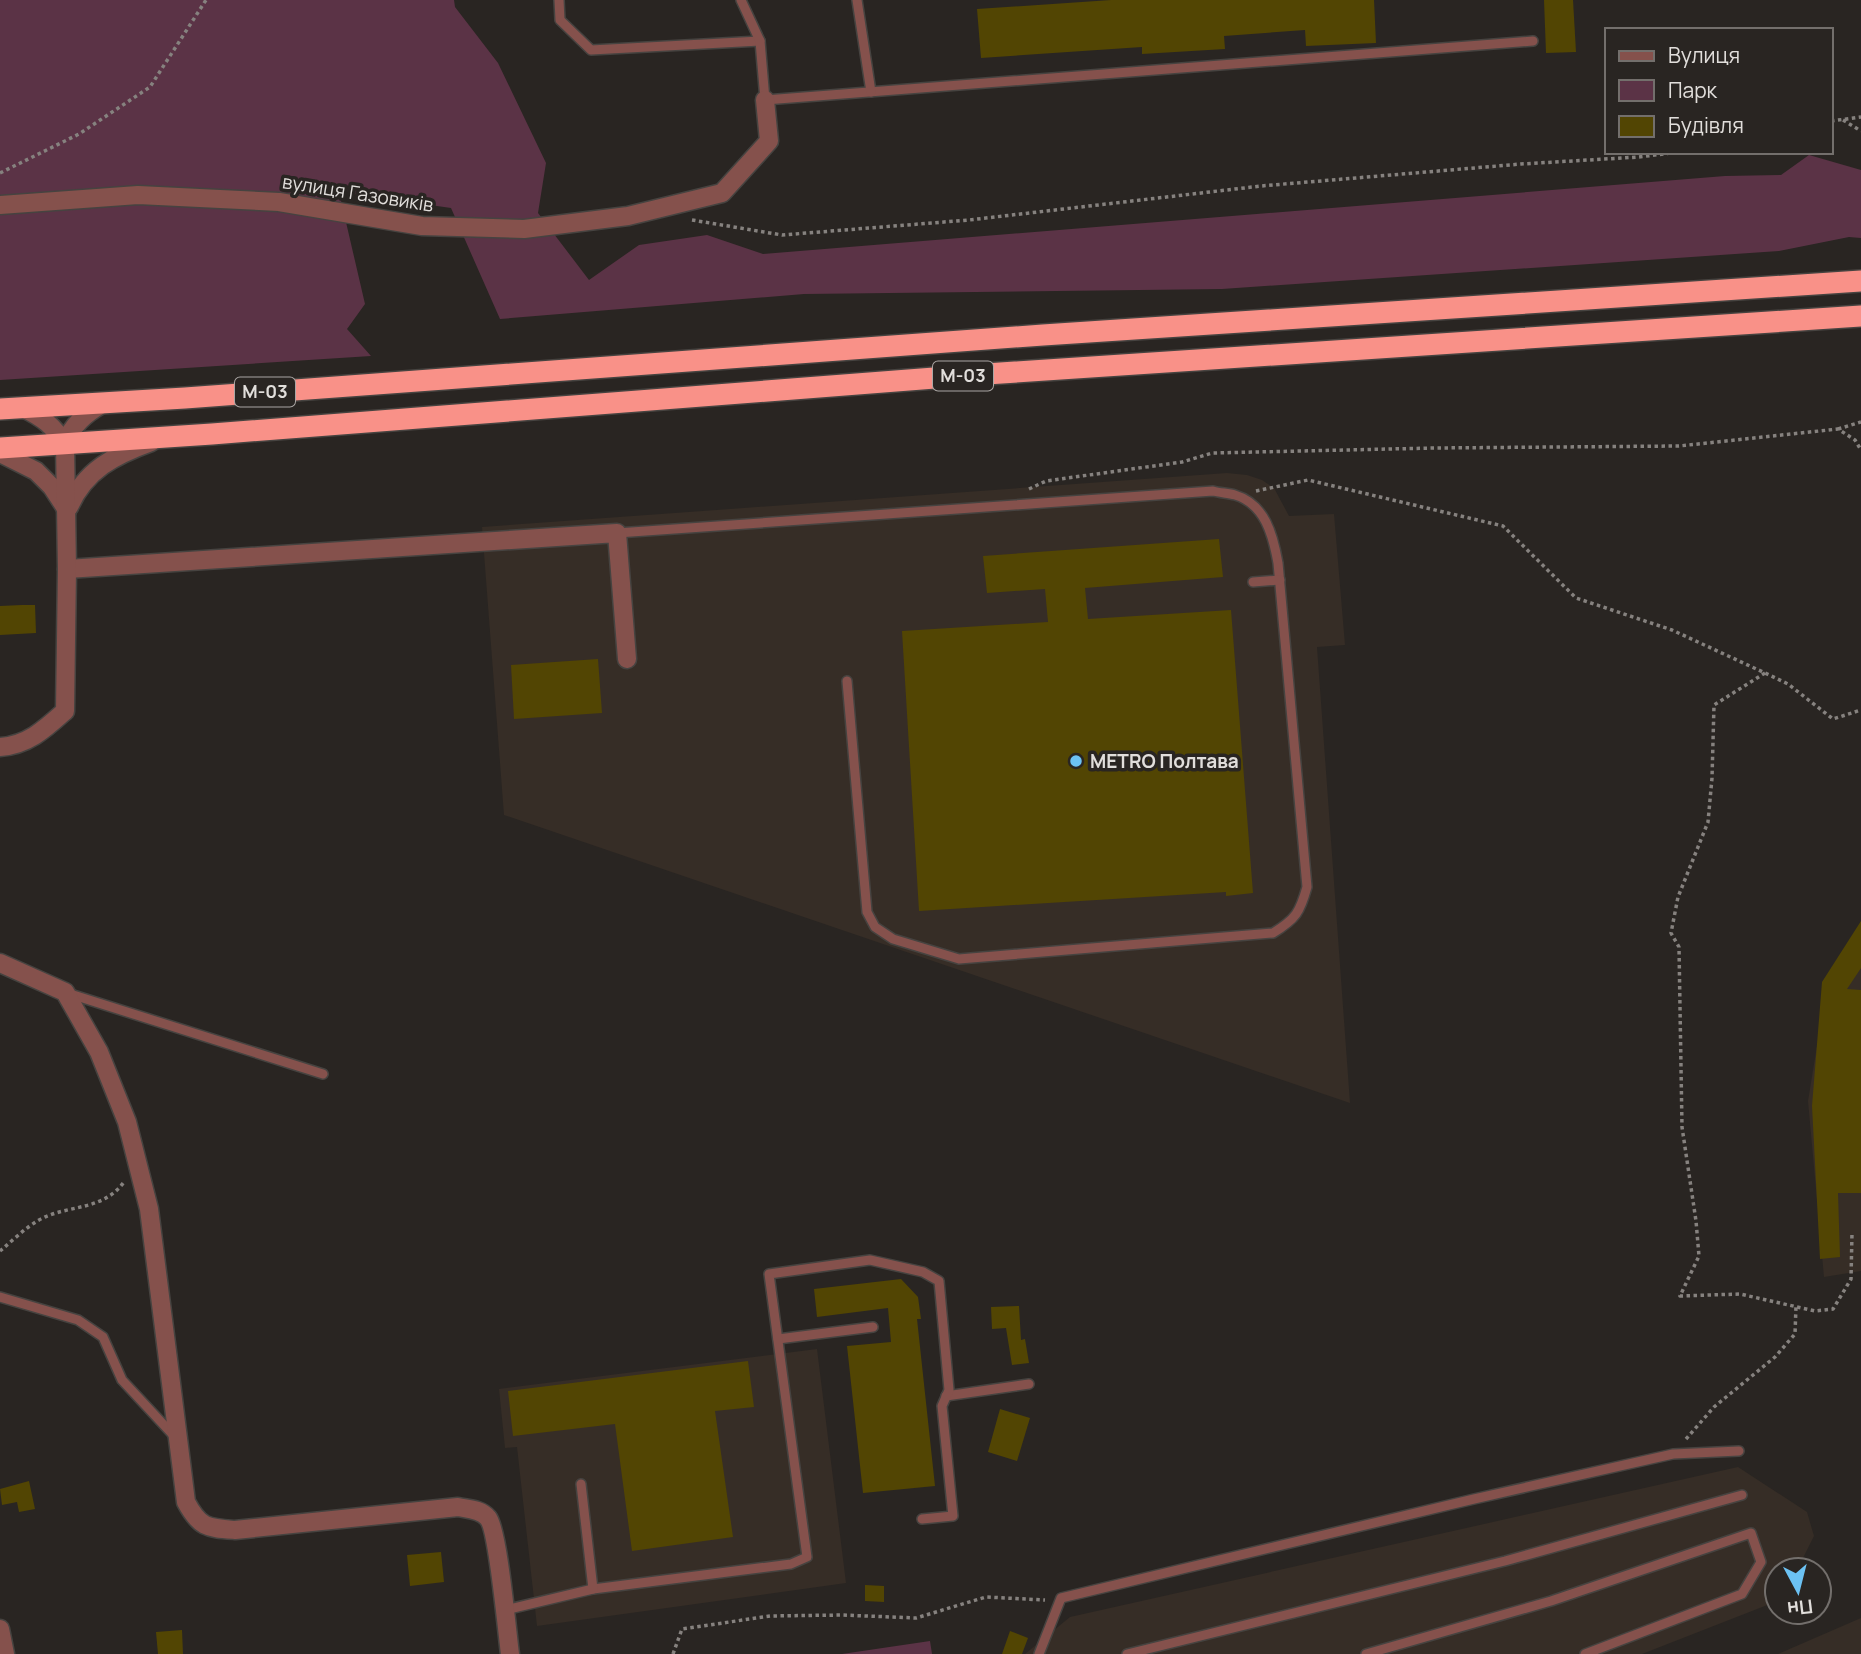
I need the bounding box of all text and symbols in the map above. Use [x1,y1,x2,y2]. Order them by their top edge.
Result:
legend [1605,28,1833,154]
text: Вулиця [1668,41,1740,69]
text: Парк [1668,76,1718,104]
text: Будівля [1668,111,1744,139]
street label: вулиця Газовиків [281,168,435,218]
road number: М-03 [933,362,993,390]
road number: М-03 [235,378,295,406]
place label: METRO Полтава [1090,748,1239,774]
marker: METRO Полтава [1068,753,1084,769]
north arrow [1763,1556,1833,1626]
text: Пн [1786,1593,1814,1622]

